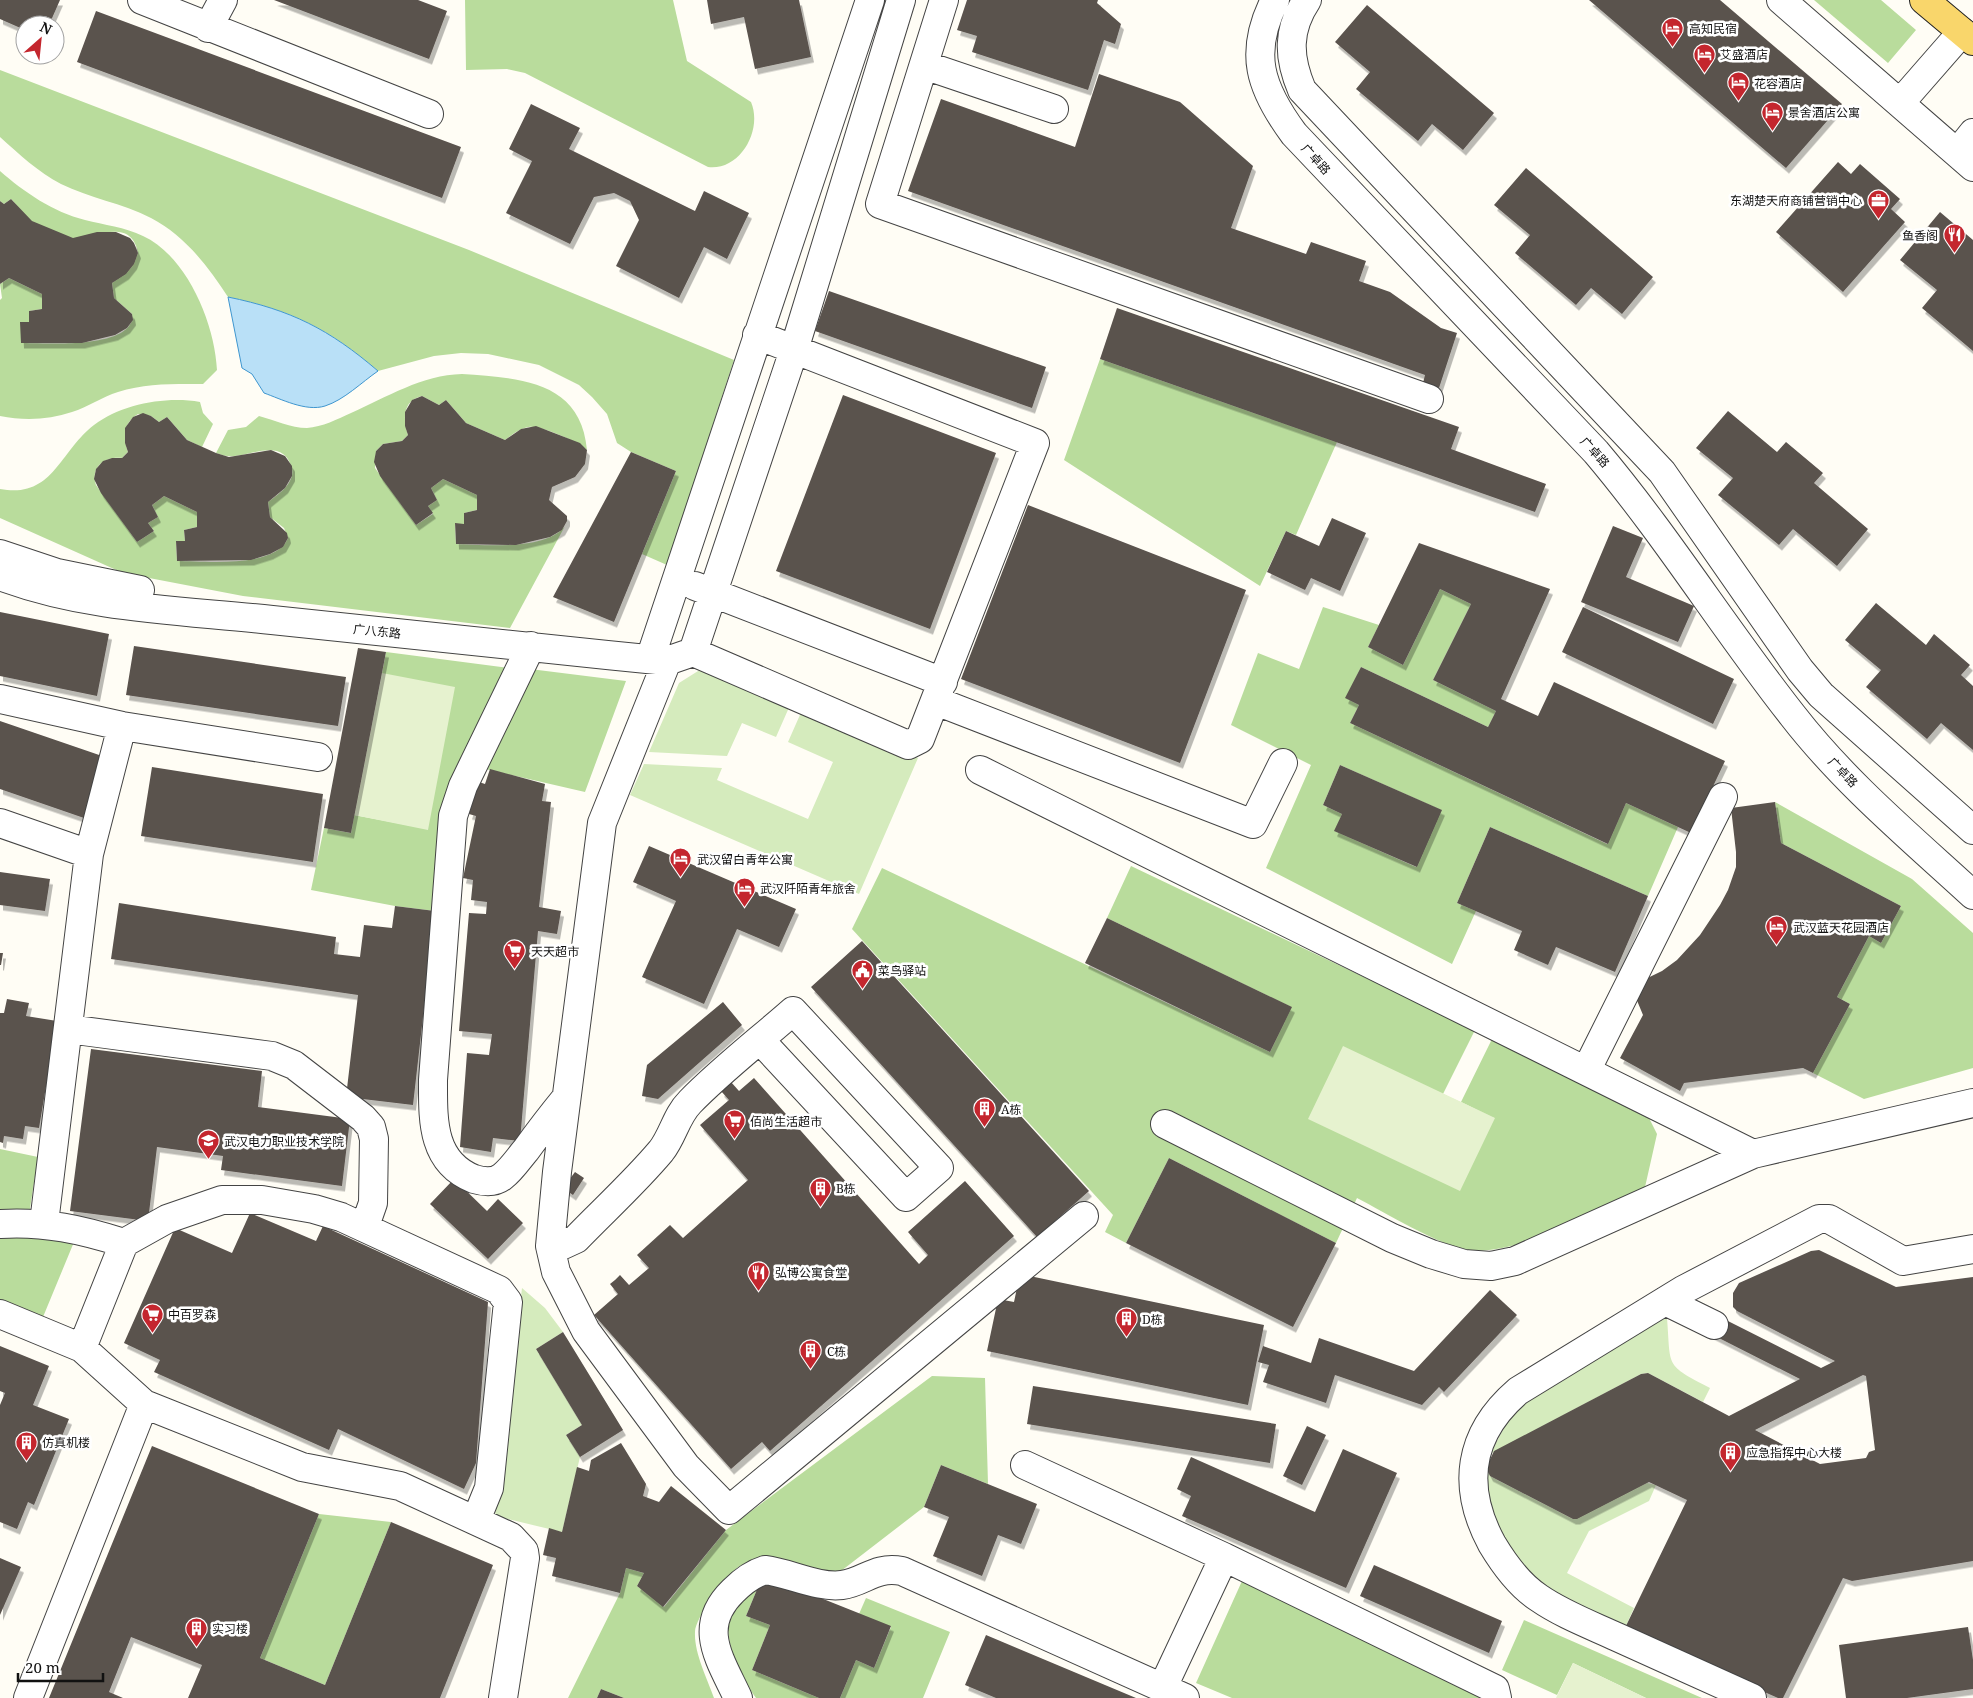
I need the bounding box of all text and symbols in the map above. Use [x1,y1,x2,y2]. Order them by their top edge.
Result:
north arrow [15,15,65,65]
hotel icon: 高知民宿 [1661,16,1685,47]
text: N [37,17,55,39]
place label: 高知民宿 [1689,20,1737,37]
hotel icon: 艾盛酒店 [1692,42,1716,73]
place label: 艾盛酒店 [1720,46,1768,63]
hotel icon: 花容酒店 [1726,71,1750,102]
place label: 花容酒店 [1754,75,1802,92]
hotel icon: 景舍酒店公寓 [1760,100,1784,131]
place label: 景舍酒店公寓 [1788,104,1860,121]
street label: 广卓路 [1298,140,1334,178]
office icon: 东湖楚天府商铺营销中心 [1866,188,1890,219]
place label: 东湖楚天府商铺营销中心 [1730,192,1862,209]
restaurant icon: 鱼香阁 [1942,223,1966,254]
place label: 鱼香阁 [1902,227,1938,244]
street label: 广卓路 [1577,433,1613,471]
street label: 广八东路 [352,620,402,642]
street label: 广卓路 [1824,753,1862,791]
hotel icon: 武汉留白青年公寓 [669,847,693,878]
place label: 武汉留白青年公寓 [697,851,793,868]
hotel icon: 武汉阡陌青年旅舍 [732,876,756,907]
place label: 武汉阡陌青年旅舍 [760,880,856,897]
hotel icon: 武汉蓝天花园酒店 [1765,915,1789,946]
place label: 武汉蓝天花园酒店 [1793,919,1889,936]
supermarket icon: 天天超市 [503,939,527,970]
place label: 天天超市 [531,943,579,960]
public building icon: 菜鸟驿站 [850,958,874,989]
place label: 菜鸟驿站 [878,962,926,979]
building icon: A栋 [973,1097,997,1128]
place label: A栋 [1001,1101,1021,1118]
supermarket icon: 佰尚生活超市 [722,1109,746,1140]
place label: 佰尚生活超市 [750,1113,822,1130]
school or university icon: 武汉电力职业技术学院 [196,1129,220,1160]
place label: 武汉电力职业技术学院 [224,1133,344,1150]
building icon: B栋 [808,1176,832,1207]
place label: B栋 [836,1180,856,1197]
restaurant icon: 弘博公寓食堂 [747,1260,771,1291]
place label: 弘博公寓食堂 [775,1264,847,1281]
supermarket icon: 中百罗森 [140,1302,164,1333]
place label: 中百罗森 [168,1306,216,1323]
building icon: D栋 [1114,1307,1138,1338]
place label: D栋 [1142,1311,1163,1328]
building icon: C栋 [799,1339,823,1370]
place label: C栋 [827,1343,846,1360]
building icon: 仿真机楼 [14,1430,38,1461]
place label: 仿真机楼 [42,1434,90,1451]
building icon: 应急指挥中心大楼 [1718,1440,1742,1471]
place label: 应急指挥中心大楼 [1746,1444,1842,1461]
building icon: 实习楼 [184,1616,208,1647]
place label: 实习楼 [212,1620,248,1637]
scale bar [18,1650,102,1682]
text: 20 m [25,1657,60,1677]

